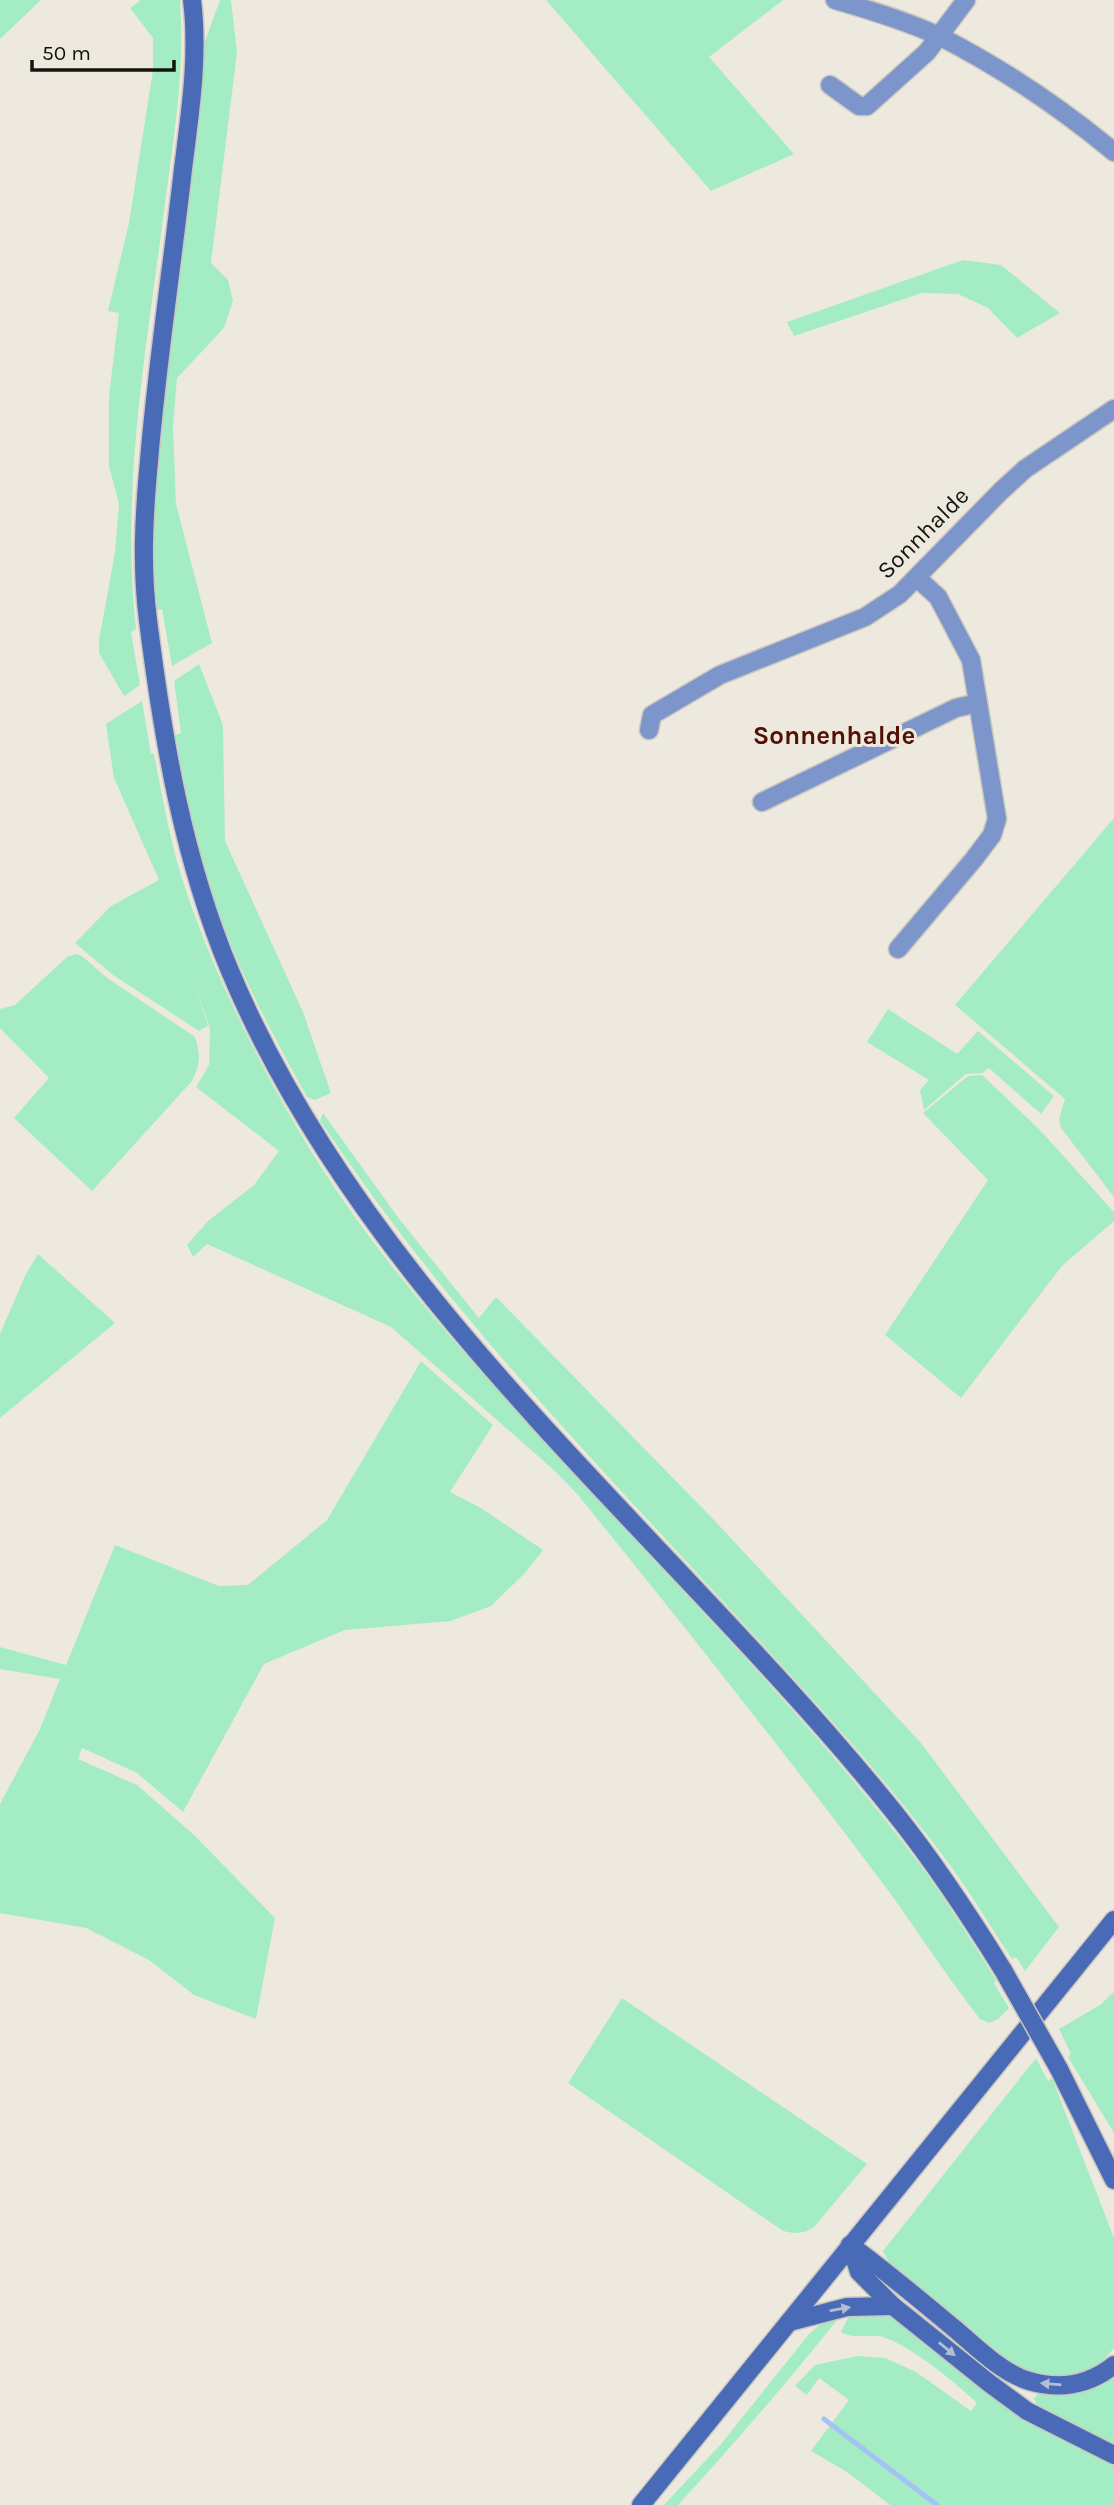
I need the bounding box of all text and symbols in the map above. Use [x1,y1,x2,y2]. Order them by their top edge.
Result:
scale bar [32,28,173,72]
text: 50 m [42,41,91,65]
street label: Sonnhalde [872,482,974,584]
district label: Sonnenhalde [753,720,915,751]
one-way arrow [829,2303,851,2314]
one-way arrow [938,2341,955,2356]
one-way arrow [1040,2378,1062,2389]

